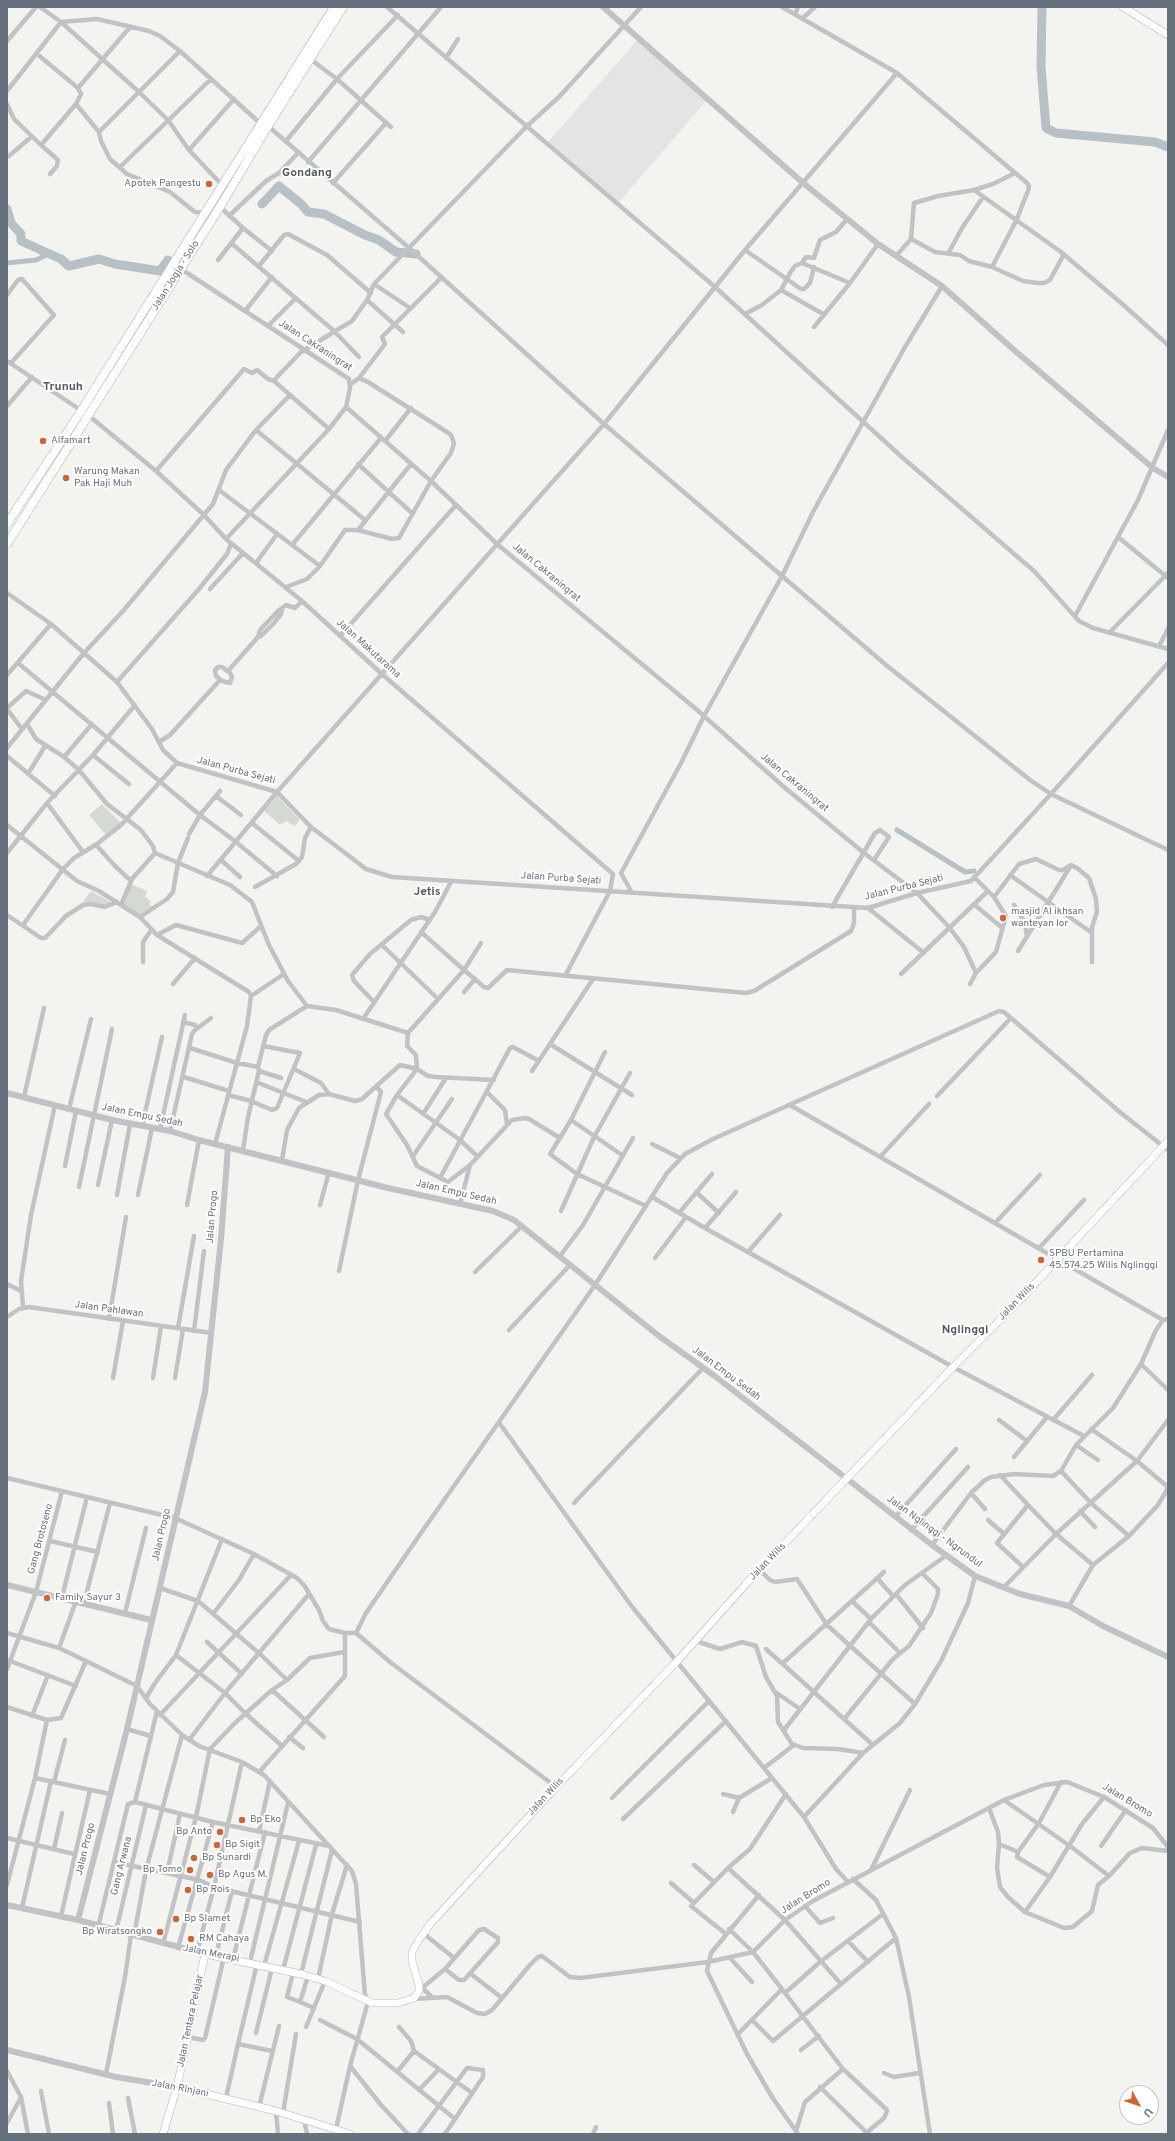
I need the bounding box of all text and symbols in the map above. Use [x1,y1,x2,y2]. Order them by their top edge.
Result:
district label: Gondang [282,167,332,181]
place label: Apotek Pangestu [124,178,201,190]
marker: Apotek Pangestu [204,179,214,189]
street label: Jalan Jogja - Solo [150,239,202,313]
street label: Jalan Cakraningrat [276,318,354,374]
district label: Trunuh [43,381,83,395]
place label: Alfamart [51,435,91,447]
marker: Alfamart [38,436,48,446]
place label: Warung Makan Pak Haji Muh [74,466,140,490]
marker: Warung Makan Pak Haji Muh [61,473,71,483]
street label: Jalan Cakraningrat [510,541,582,605]
street label: Jalan Makutarama [333,617,403,681]
street label: Jalan Cakraningrat [758,751,830,815]
street label: Jalan Purba Sejati [195,755,277,787]
street label: Jalan Purba Sejati [520,870,602,888]
street label: Jalan Purba Sejati [863,872,945,904]
district label: Jetis [413,886,441,900]
place label: masjid Al ikhsan wanteyan lor [1011,906,1083,930]
marker: masjid Al ikhsan wanteyan lor [998,913,1008,923]
street label: Jalan Empu Sedah [100,1102,184,1130]
street label: Jalan Empu Sedah [414,1178,498,1208]
street label: Jalan Progo [205,1190,221,1244]
place label: SPBU Pertamina 45.574.25 Wilis Nglinggi [1049,1248,1158,1272]
marker: SPBU Pertamina 45.574.25 Wilis Nglinggi [1036,1255,1046,1265]
street label: Jalan Wilis [996,1281,1038,1323]
street label: Jalan Pahlawan [74,1299,144,1321]
district label: Nglinggi [942,1324,988,1338]
street label: Jalan Empu Sedah [689,1344,763,1404]
street label: Jalan Nglinggi - Ngrundul [884,1493,984,1571]
street label: Gang Brotoseno [26,1503,56,1575]
street label: Jalan Progo [150,1508,174,1562]
street label: Jalan Wilis [747,1541,789,1583]
place label: Family Sayur 3 [55,1592,121,1604]
marker: Family Sayur 3 [42,1593,52,1603]
street label: Jalan Wilis [525,1776,567,1818]
street label: Jalan Bromo [1100,1781,1154,1821]
place label: Bp Eko [250,1814,281,1826]
marker: Bp Eko [237,1815,247,1825]
street label: Jalan Progo [74,1822,98,1876]
place label: Bp Anto [176,1826,212,1838]
marker: Bp Anto [215,1827,225,1837]
street label: Gang Arwana [109,1835,135,1897]
place label: Bp Sigit [225,1839,260,1851]
marker: Bp Sigit [212,1840,222,1850]
place label: Bp Sunardi [202,1852,251,1864]
marker: Bp Sunardi [189,1853,199,1863]
place label: Bp Tomo [143,1864,182,1876]
marker: Bp Tomo [185,1865,195,1875]
place label: Bp Agus M. [218,1869,268,1881]
marker: Bp Agus M. [205,1870,215,1880]
street label: Jalan Bromo [779,1877,833,1917]
place label: Bp Rois [196,1884,230,1896]
marker: Bp Rois [183,1885,193,1895]
place label: Bp Slamet [184,1913,230,1925]
marker: Bp Slamet [171,1914,181,1924]
place label: Bp Wiratsongko [82,1926,152,1938]
marker: Bp Wiratsongko [155,1927,165,1937]
place label: RM Cahaya [199,1933,249,1945]
marker: RM Cahaya [186,1934,196,1944]
street label: Jalan Merapi [182,1943,240,1965]
street label: Jalan Tentara Pelajar [175,1973,207,2069]
street label: Jalan Rinjani [150,2078,210,2100]
north arrow [1119,2085,1159,2125]
text: U [1140,2105,1155,2120]

